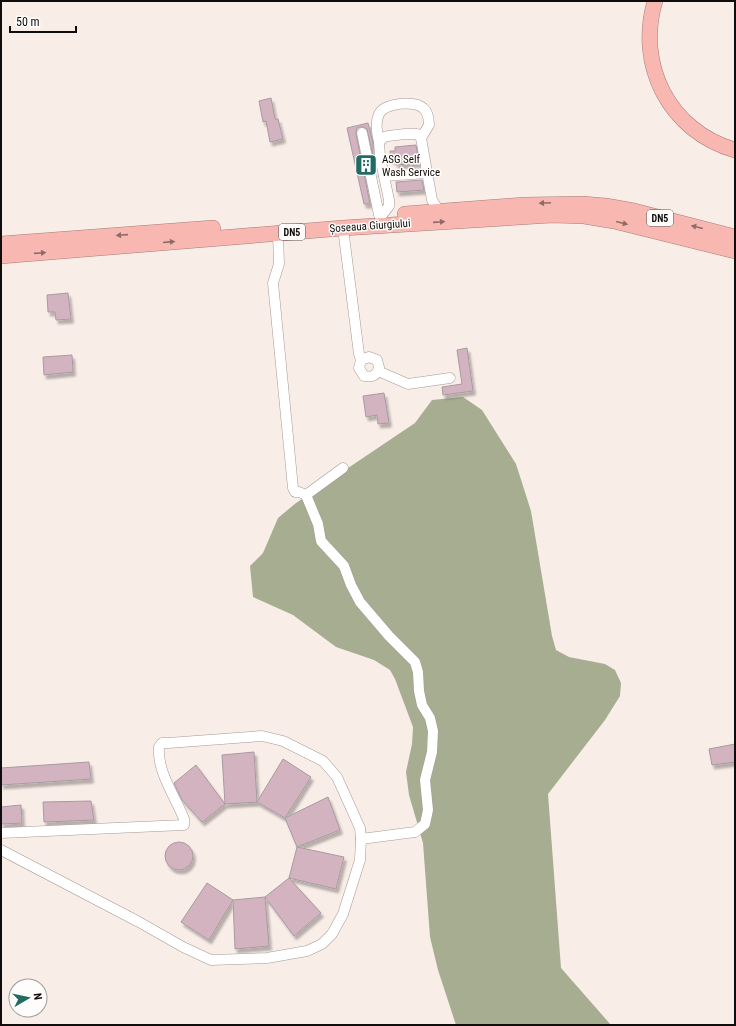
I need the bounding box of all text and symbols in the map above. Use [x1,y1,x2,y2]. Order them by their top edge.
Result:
scale bar [10,8,76,34]
text: 50 m [16,15,40,29]
building icon: ASG Self Wash Service [353,152,379,178]
place label: ASG Self Wash Service [382,153,440,179]
one-way arrow [539,200,551,207]
road number: DN5 [647,210,673,226]
street label: Șoseaua Giurgiului [329,217,411,235]
one-way arrow [433,218,445,225]
one-way arrow [616,220,628,226]
road number: DN5 [279,224,305,240]
one-way arrow [691,224,703,230]
one-way arrow [116,232,128,239]
one-way arrow [163,239,175,246]
one-way arrow [34,249,46,256]
north arrow [8,978,48,1018]
text: N [30,992,44,1001]

